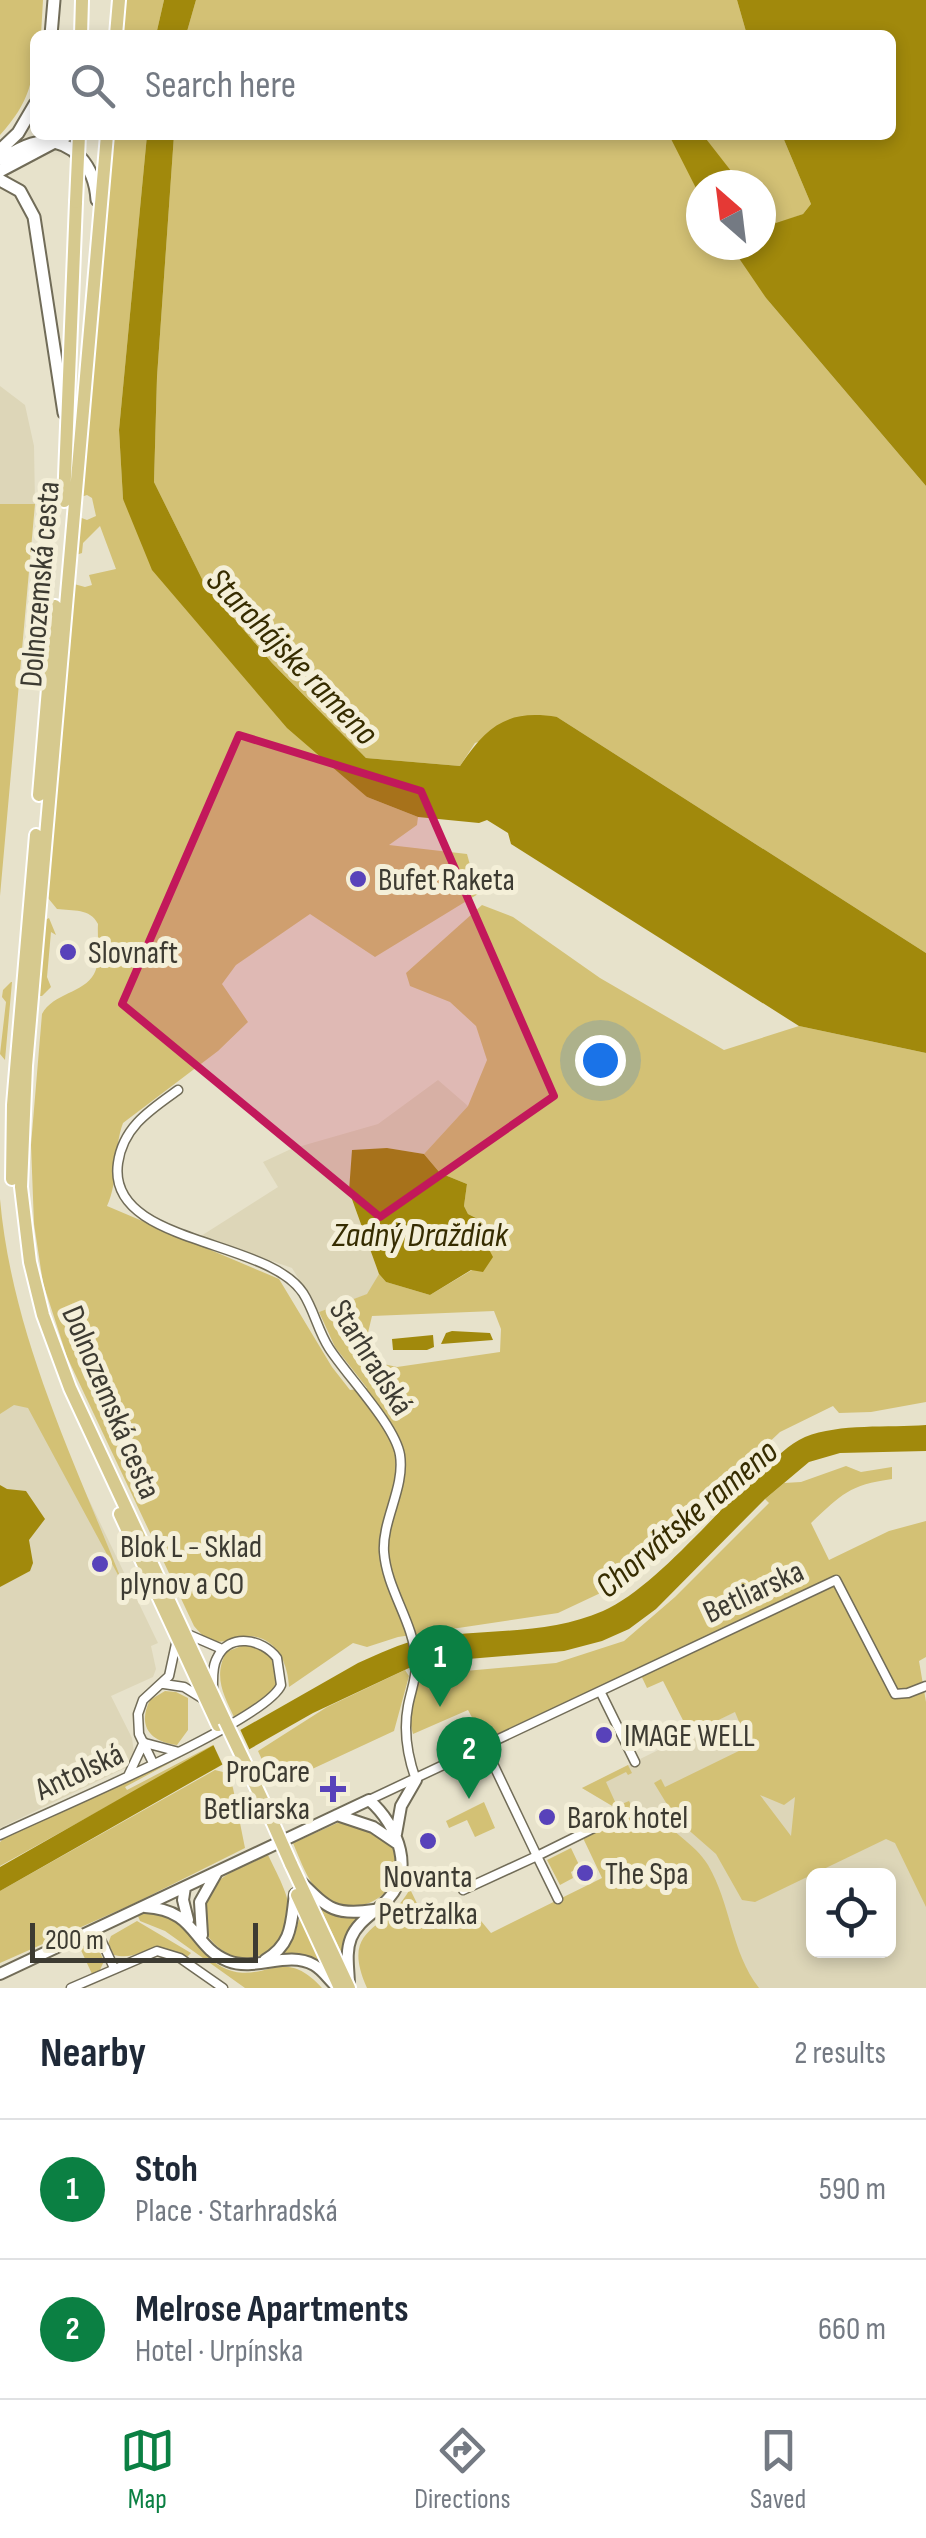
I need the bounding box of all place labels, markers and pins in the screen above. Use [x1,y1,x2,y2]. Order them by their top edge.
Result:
place label: Bufet Raketa [378,861,515,900]
marker: Bufet Raketa [347,868,369,890]
place label: Slovnaft [88,934,178,973]
marker: Slovnaft [57,941,79,963]
place label: Blok L - Sklad plynov a CO [120,1528,262,1604]
marker: Blok L - Sklad plynov a CO [89,1553,111,1575]
pin: 1 [408,1624,472,1707]
pin: 2 [436,1716,502,1799]
place label: IMAGE WELL [624,1717,755,1756]
marker: IMAGE WELL [593,1724,615,1746]
place label: ProCare Betliarska [204,1753,310,1829]
marker: ProCare Betliarska [320,1776,346,1802]
place label: Barok hotel [567,1799,688,1838]
marker: Barok hotel [536,1806,558,1828]
marker: Novanta Petržalka [417,1830,439,1852]
place label: The Spa [605,1855,689,1894]
place label: Novanta Petržalka [378,1858,478,1934]
marker: The Spa [574,1862,596,1884]

